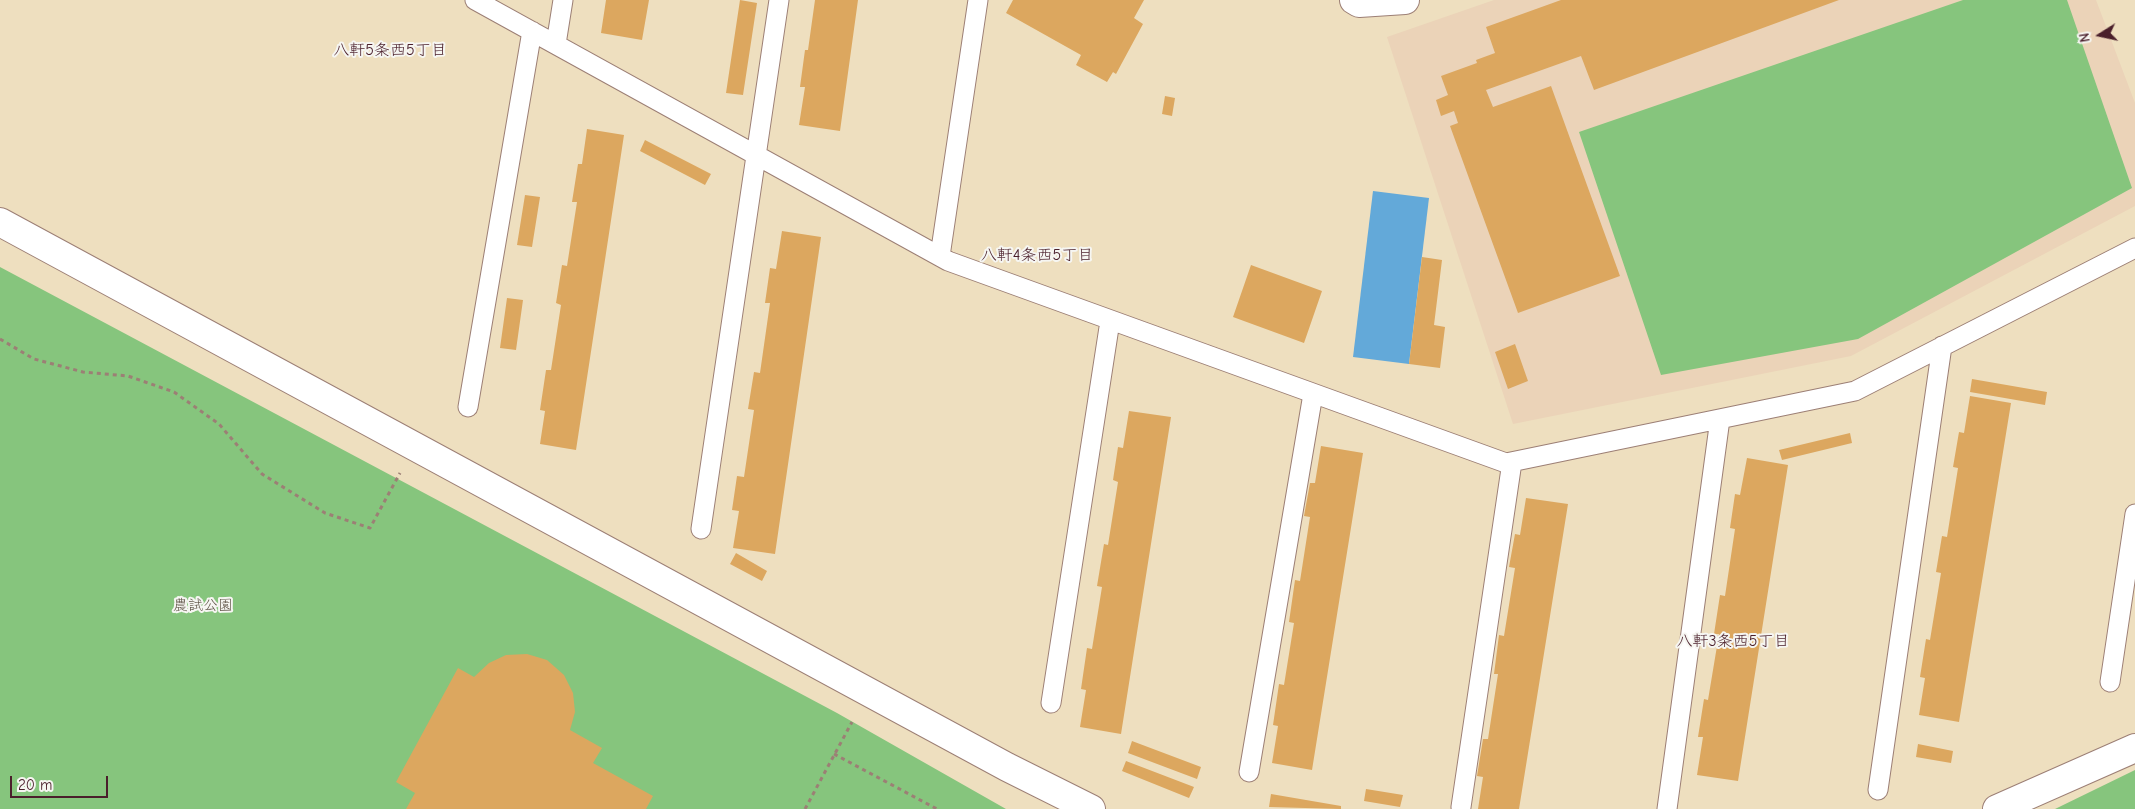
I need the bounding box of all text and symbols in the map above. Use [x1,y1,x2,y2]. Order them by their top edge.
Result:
north arrow [2075,10,2125,60]
text: N [2076,32,2094,44]
district label: 八軒5条西5丁目 [333,40,447,60]
district label: 八軒4条西5丁目 [981,245,1093,265]
park label: 農試公園 [173,597,233,615]
district label: 八軒3条西5丁目 [1677,631,1789,651]
scale bar [12,766,110,798]
text: 20 m [18,776,52,794]

